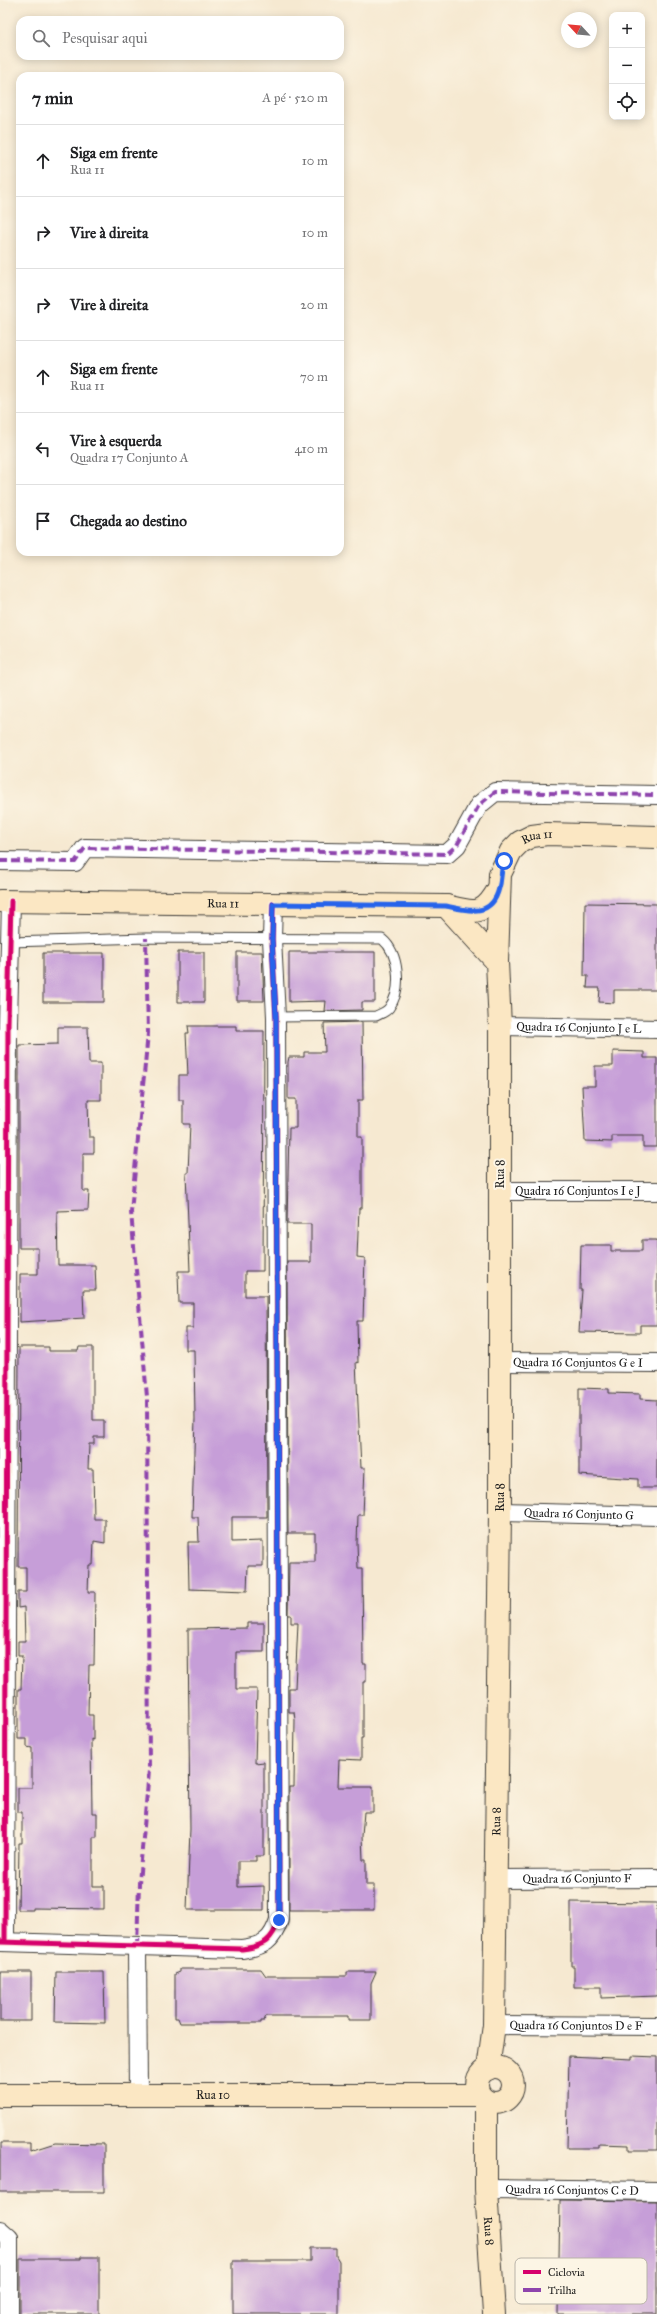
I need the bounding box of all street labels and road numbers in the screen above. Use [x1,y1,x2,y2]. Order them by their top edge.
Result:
street label: Rua 11 [519,827,553,847]
street label: Rua 11 [207,896,239,911]
street label: Quadra 16 Conjunto J e L [516,1019,642,1036]
street label: Rua 8 [493,1160,507,1188]
street label: Quadra 16 Conjuntos I e J [515,1184,641,1199]
street label: Quadra 16 Conjuntos G e I [513,1355,643,1370]
street label: Rua 8 [493,1483,507,1512]
street label: Quadra 16 Conjunto G [524,1506,634,1522]
street label: Rua 8 [489,1807,504,1836]
street label: Quadra 16 Conjunto F [522,1871,632,1886]
street label: Quadra 16 Conjuntos D e F [509,2018,643,2033]
street label: Rua 10 [196,2088,230,2102]
street label: Quadra 16 Conjuntos C e D [505,2182,639,2198]
street label: Rua 8 [481,2216,497,2246]

